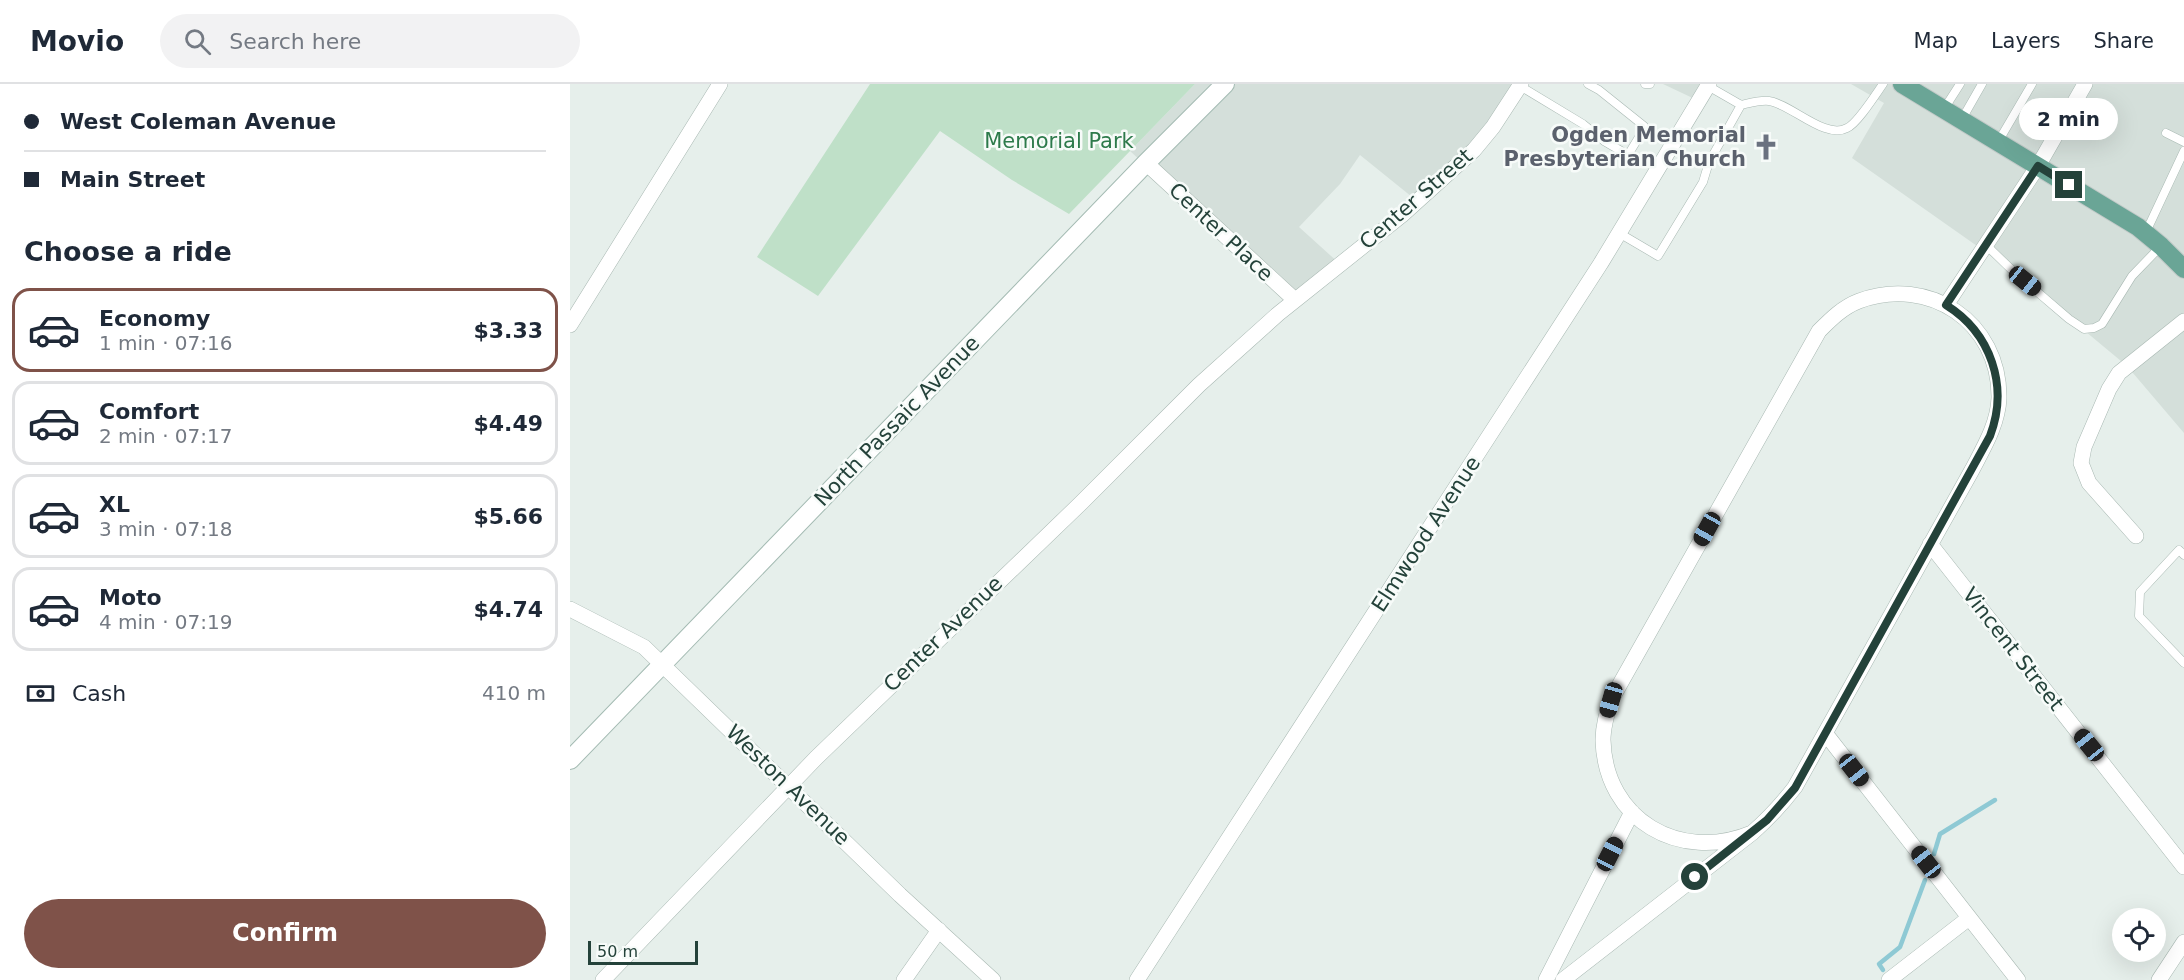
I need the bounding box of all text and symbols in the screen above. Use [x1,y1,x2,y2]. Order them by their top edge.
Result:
search box [160,14,580,68]
text: Movio [30,25,124,58]
icon: search [181,25,214,58]
text: Search here [229,29,361,54]
text: Map [1914,29,1958,53]
text: Layers [1991,29,2060,53]
text: Share [2093,29,2154,53]
callout: 2 min [2020,98,2119,140]
text: 2 min [2037,107,2100,131]
text: West Coleman Avenue [60,109,336,134]
place label: Ogden Memorial Presbyterian Church [1503,123,1746,171]
park label: Memorial Park [984,129,1135,153]
church icon: Ogden Memorial Presbyterian Church [1751,132,1781,162]
street label: Center Street [1355,144,1477,254]
text: Main Street [60,167,205,192]
route end [2055,171,2082,198]
street label: Center Place [1164,178,1278,286]
text: Choose a ride [24,236,232,267]
car [2005,263,2045,299]
icon: car [27,303,81,357]
text: Economy [99,306,210,331]
text: $3.33 [473,318,543,343]
text: 1 min · 07:16 [99,331,233,355]
street label: North Passaic Avenue [810,331,984,511]
icon: car [27,396,81,450]
text: Comfort [99,399,199,424]
text: $4.49 [473,411,543,436]
text: 2 min · 07:17 [99,424,233,448]
street label: Elmwood Avenue [1367,452,1485,616]
icon: car [27,489,81,543]
text: XL [99,492,130,517]
text: $5.66 [473,504,543,529]
car [1690,509,1724,549]
text: 3 min · 07:18 [99,517,233,541]
street label: Center Avenue [879,571,1007,697]
icon: car [27,582,81,636]
street label: Vincent Street [1958,583,2068,715]
text: Moto [99,585,162,610]
text: $4.74 [473,597,543,622]
text: 4 min · 07:19 [99,610,233,634]
icon: cash [24,677,57,710]
car [1597,680,1625,720]
text: Cash [72,681,126,706]
text: 410 m [482,681,546,705]
street label: Weston Avenue [721,720,855,850]
car [2071,725,2107,765]
car [1836,750,1872,790]
car [1594,834,1626,874]
car [1908,842,1944,882]
route start [1681,863,1708,890]
button: Confirm [24,899,546,968]
map controls [2112,908,2166,962]
button: locate [2112,908,2166,962]
scale bar [588,938,698,966]
text: 50 m [597,942,638,961]

